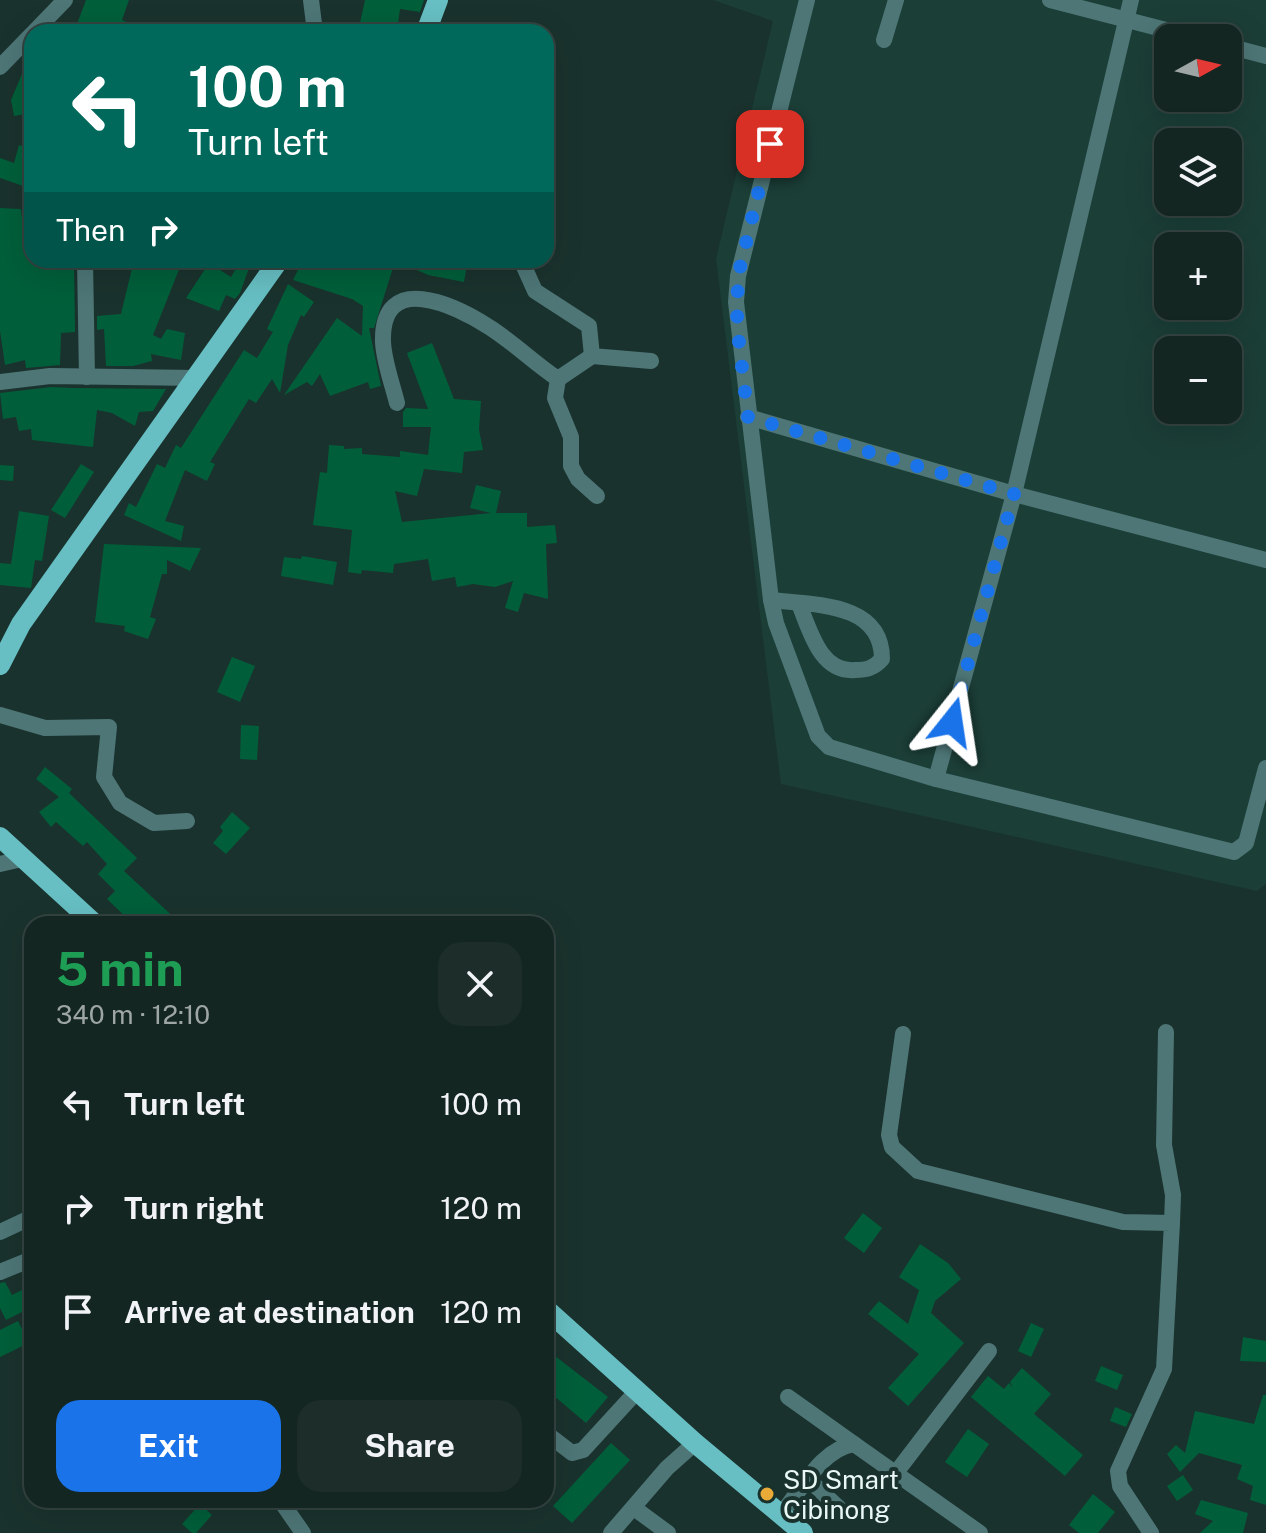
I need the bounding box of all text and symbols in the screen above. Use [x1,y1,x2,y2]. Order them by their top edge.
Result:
north arrow [1154,24,1242,112]
map controls [1154,24,1242,424]
text: 100 m [188,54,347,120]
icon: left [56,56,160,160]
pin [736,110,804,178]
text: Turn left [188,121,329,163]
icon: arrive [748,122,792,166]
button: layers [1154,128,1242,216]
icon: right [141,208,185,252]
text: Then [56,212,125,248]
button: + [1154,232,1242,320]
button: − [1154,336,1242,424]
position arrow [910,680,994,764]
text: 5 min [56,940,184,997]
button: close [438,942,522,1026]
text: 340 m · 12:10 [56,999,210,1030]
icon: left [56,1082,100,1126]
text: Turn left [124,1086,245,1122]
text: 100 m [440,1086,522,1122]
icon: right [56,1186,100,1230]
text: Turn right [124,1190,264,1226]
text: 120 m [440,1190,522,1226]
icon: arrive [56,1290,100,1334]
text: Arrive at destination [124,1294,415,1330]
text: 120 m [440,1294,522,1330]
button: Exit [56,1400,281,1492]
button: Share [297,1400,522,1492]
place label: SD Smart Cibinong [783,1464,899,1525]
marker: SD Smart Cibinong [758,1485,776,1503]

